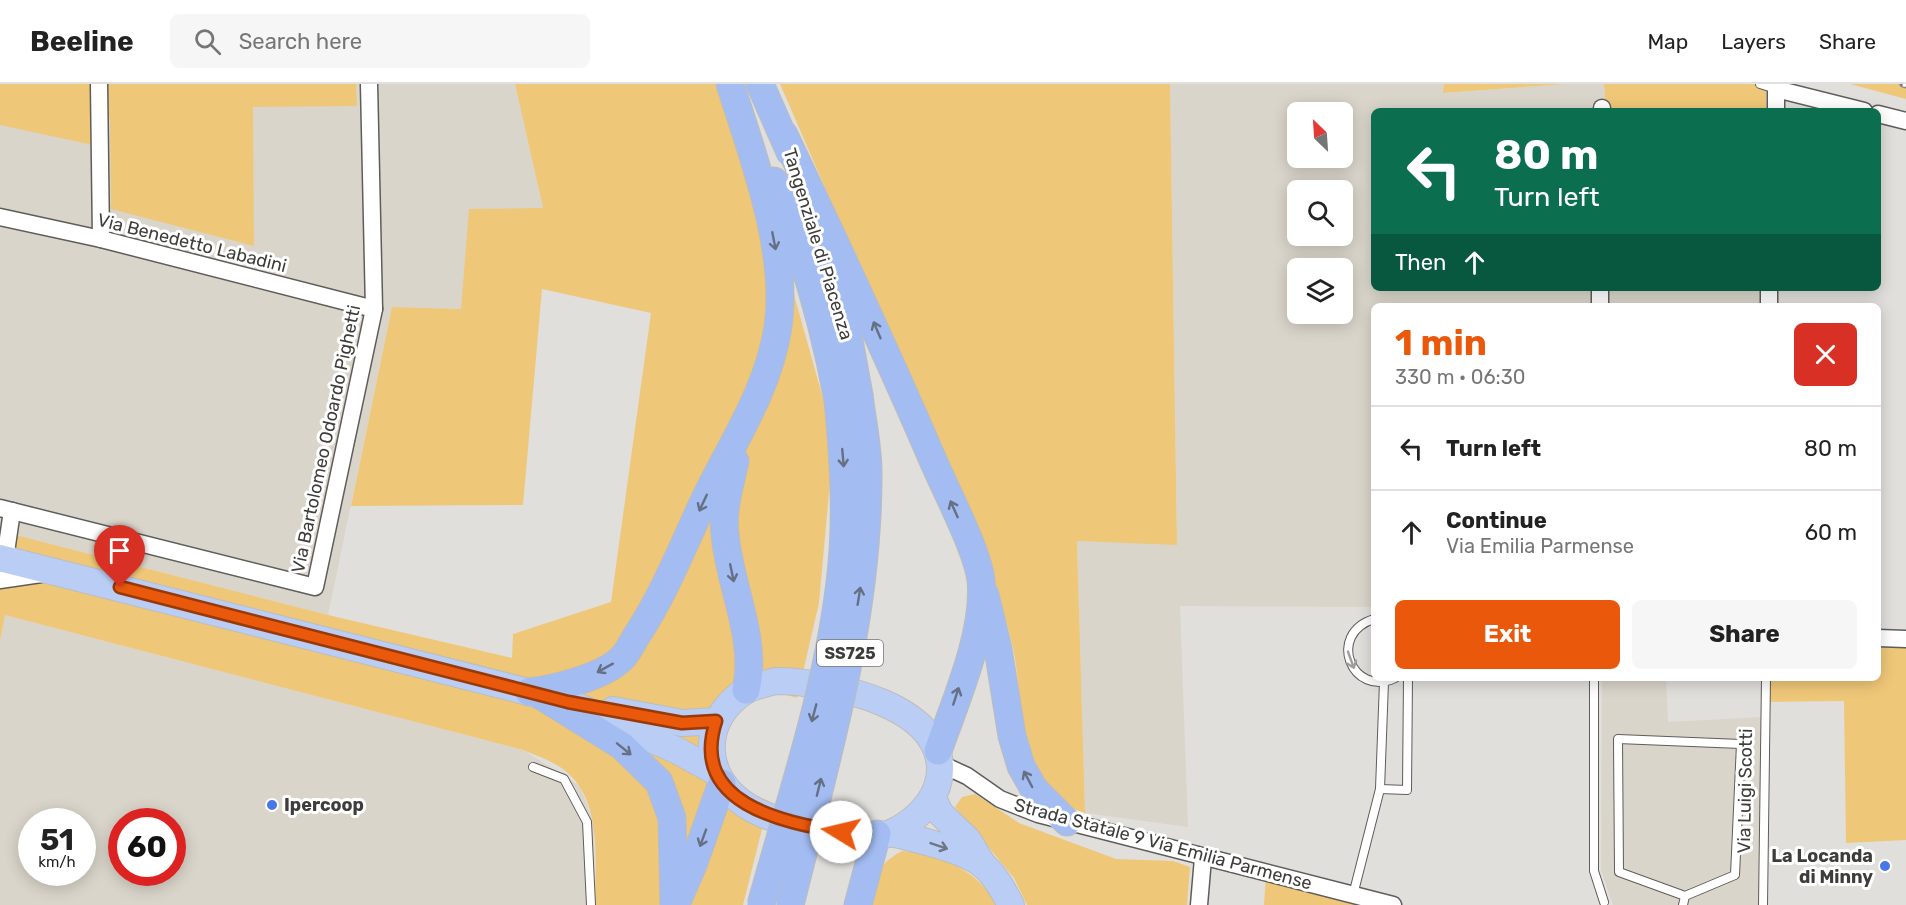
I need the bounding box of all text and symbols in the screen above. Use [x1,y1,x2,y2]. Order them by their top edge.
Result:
search box [170,14,590,68]
text: Beeline [30,25,134,58]
icon: search [191,25,224,58]
text: Search here [239,28,362,55]
text: Map [1647,29,1688,54]
text: Layers [1721,29,1786,54]
text: Share [1819,29,1876,54]
north arrow [1287,102,1353,168]
map controls [1287,102,1353,324]
text: 80 m [1494,130,1598,180]
icon: left [1395,132,1473,210]
street label: Tangenziale di Piacenza [778,146,858,342]
button: search [1287,180,1353,246]
text: Turn left [1494,181,1599,213]
street label: Via Benedetto Labadini [95,209,289,277]
one-way arrow [769,231,780,250]
icon: ahead [1458,246,1491,279]
text: Then [1395,249,1446,276]
button: layers [1287,258,1353,324]
street label: Via Bartolomeo Odoardo Pighetti [287,303,365,575]
one-way arrow [871,321,882,340]
text: 1 min [1395,321,1487,364]
button: close [1794,323,1857,386]
text: 330 m · 06:30 [1395,365,1525,389]
icon: left [1395,432,1428,465]
text: Turn left [1446,435,1541,462]
text: 80 m [1804,435,1857,462]
one-way arrow [838,448,849,468]
one-way arrow [696,493,708,511]
one-way arrow [948,500,959,519]
text: Continue [1446,507,1547,534]
icon: ahead [1395,516,1428,549]
text: 60 m [1805,519,1857,546]
pin [94,525,145,587]
icon: arrive [103,534,136,567]
text: Via Emilia Parmense [1446,534,1634,558]
one-way arrow [727,563,738,582]
one-way arrow [854,587,865,607]
button: Exit [1395,600,1620,669]
button: Share [1632,600,1857,669]
road number: SS725 [817,640,883,666]
one-way arrow [1347,651,1358,669]
one-way arrow [597,662,614,674]
one-way arrow [952,687,963,706]
one-way arrow [808,703,819,722]
street label: Via Luigi Scotti [1733,728,1757,854]
one-way arrow [616,743,632,756]
one-way arrow [1022,771,1034,788]
one-way arrow [813,778,825,797]
place label: Ipercoop [284,794,364,816]
street label: Strada Statale 9 Via Emilia Parmense [1012,794,1314,894]
marker: Ipercoop [265,798,279,812]
position arrow [809,800,873,864]
speed limit sign: 60 [108,808,186,886]
text: 51 [40,822,74,858]
one-way arrow [696,829,707,847]
one-way arrow [929,841,948,852]
place label: La Locanda di Minny [1771,845,1873,888]
text: km/h [38,853,76,871]
marker: La Locanda di Minny [1878,859,1892,873]

